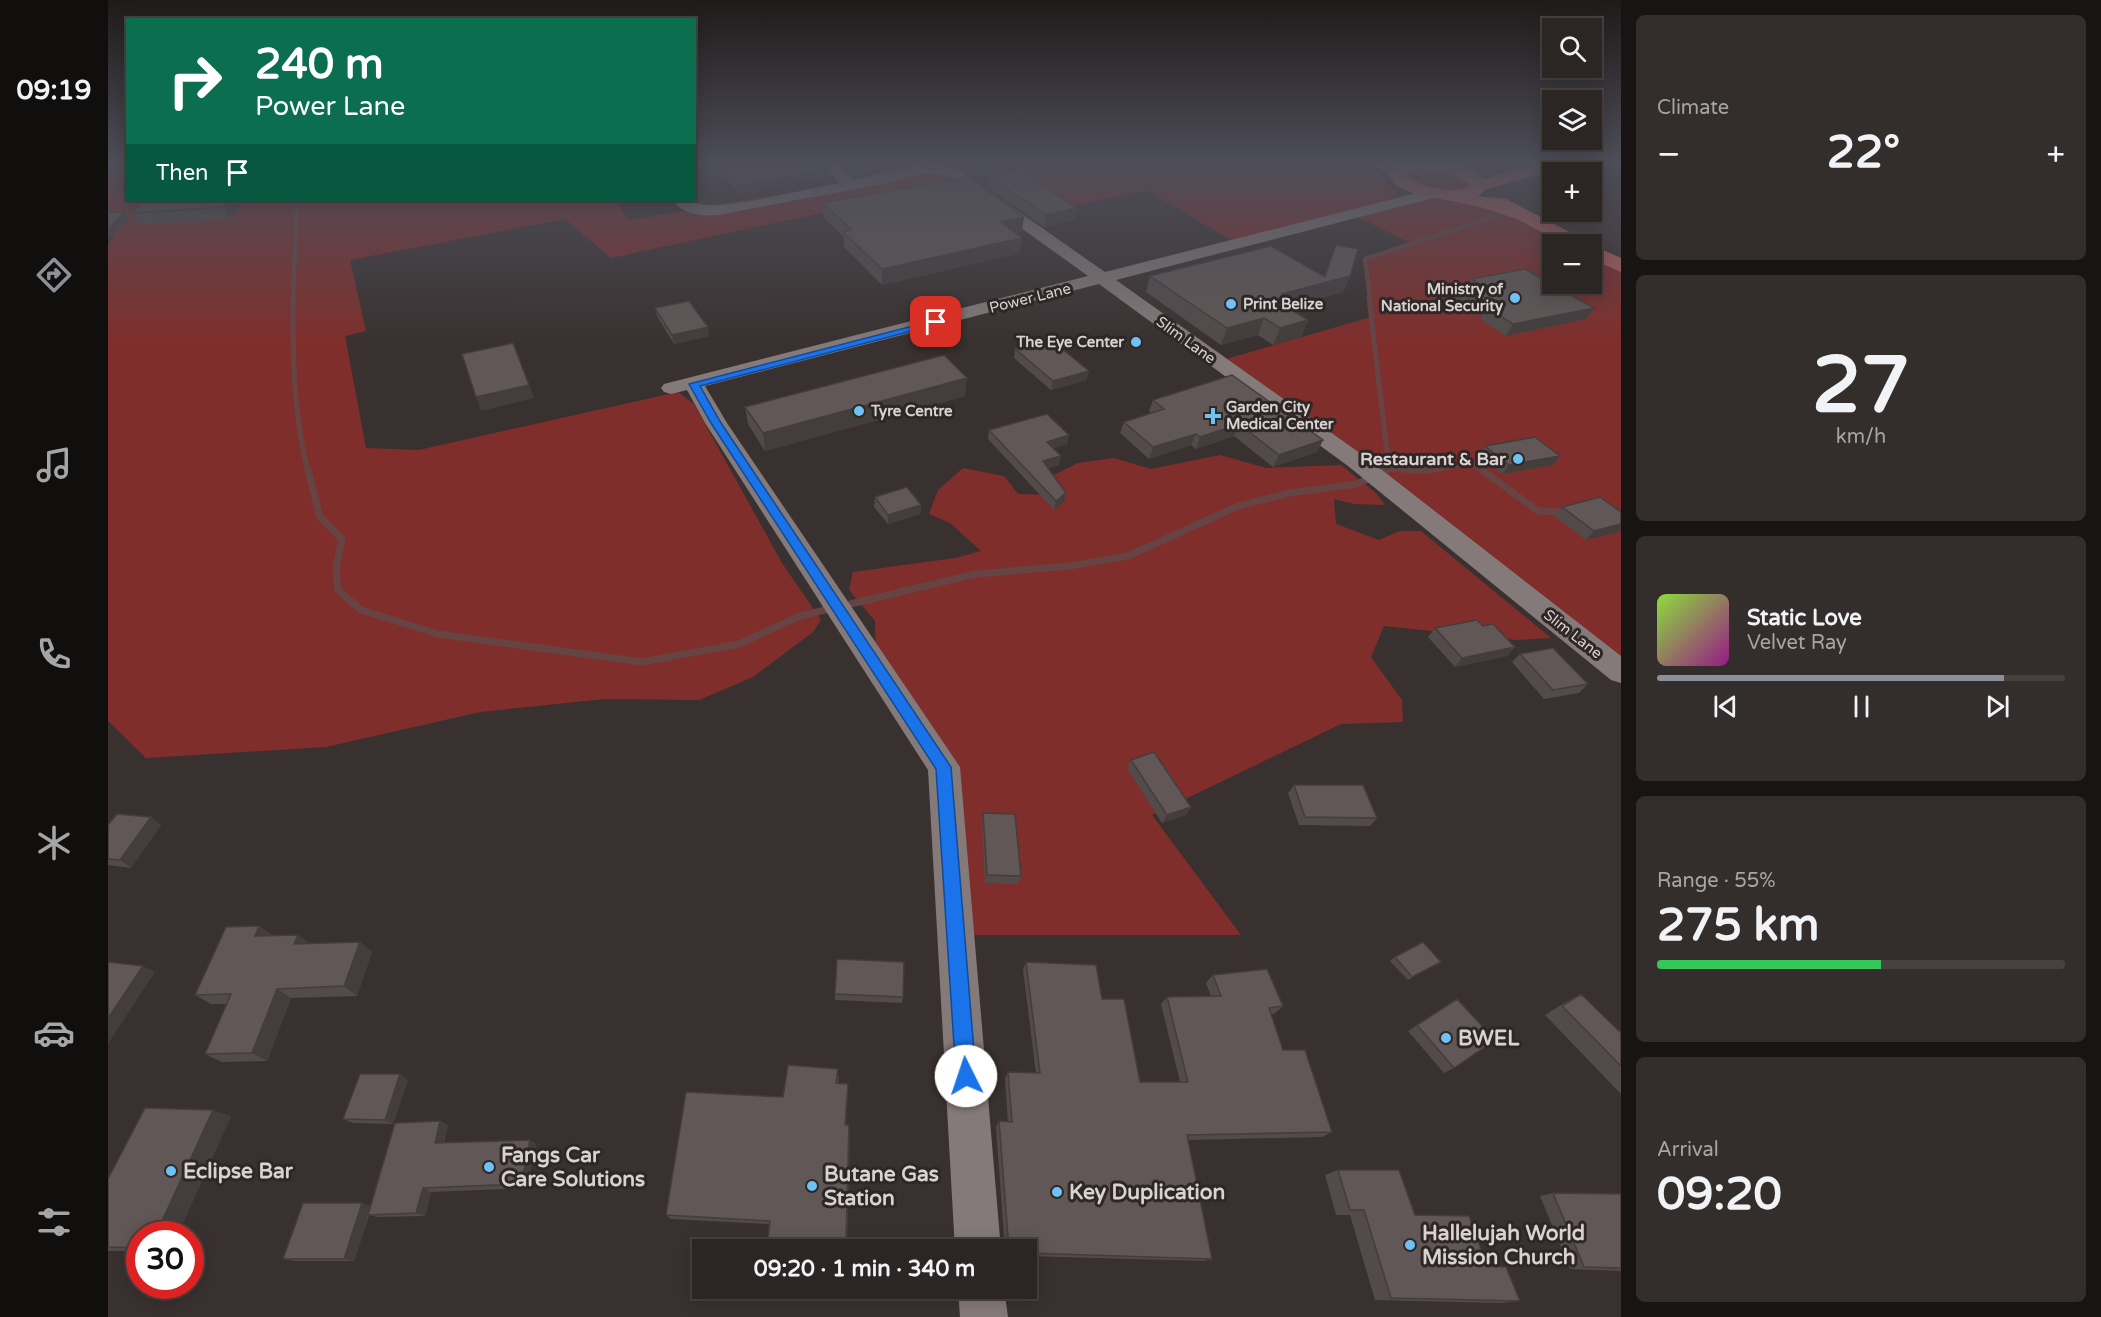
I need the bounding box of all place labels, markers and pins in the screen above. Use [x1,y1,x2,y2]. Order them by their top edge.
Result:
place label: Ministry of National Security [1381,280,1503,316]
marker: Ministry of National Security [1508,291,1522,305]
place label: Print Belize [1243,295,1324,313]
pin [910,296,961,347]
marker: Print Belize [1224,297,1238,311]
place label: The Eye Center [1015,333,1124,352]
marker: The Eye Center [1129,335,1143,349]
place label: Garden City Medical Center [1226,398,1334,433]
place label: Tyre Centre [870,402,953,421]
marker: Tyre Centre [852,404,866,418]
marker: Garden City Medical Center [1204,407,1222,425]
place label: Restaurant & Bar [1360,448,1507,470]
marker: Restaurant & Bar [1511,452,1525,466]
place label: BWEL [1458,1026,1520,1051]
marker: BWEL [1439,1031,1453,1045]
place label: Fangs Car Care Solutions [501,1143,645,1192]
place label: Eclipse Bar [183,1159,294,1184]
marker: Fangs Car Care Solutions [482,1160,496,1174]
place label: Butane Gas Station [824,1162,939,1211]
marker: Eclipse Bar [164,1164,178,1178]
marker: Butane Gas Station [805,1179,819,1193]
place label: Key Duplication [1069,1180,1225,1205]
marker: Key Duplication [1050,1185,1064,1199]
place label: Hallelujah World Mission Church [1422,1221,1585,1270]
marker: Hallelujah World Mission Church [1403,1238,1417,1252]

